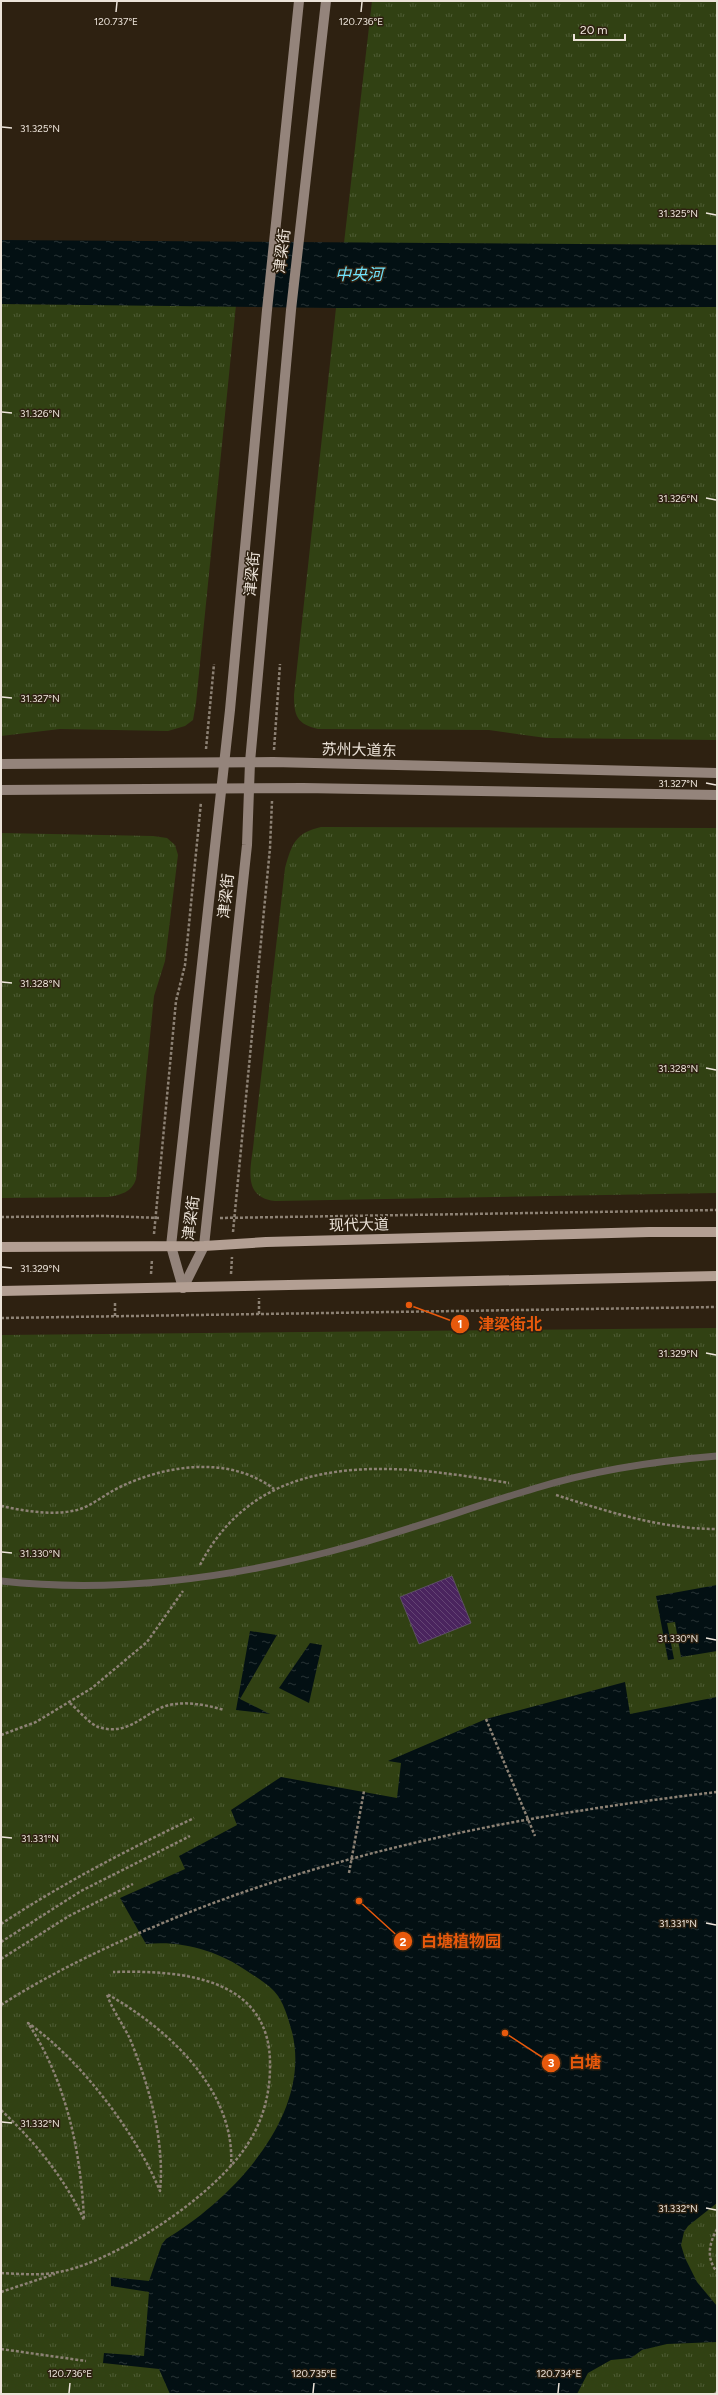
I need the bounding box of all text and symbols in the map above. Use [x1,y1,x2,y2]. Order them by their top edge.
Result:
text: 120.737°E [94,15,138,28]
text: 120.736°E [339,15,383,28]
scale bar [574,16,625,42]
text: 20 m [580,23,608,37]
text: 31.325°N [20,122,60,135]
text: 31.325°N [658,207,698,220]
street label: 津梁街 [270,228,294,274]
water label: 中央河 [335,265,386,284]
text: 31.326°N [20,407,60,420]
text: 31.326°N [658,492,698,505]
street label: 津梁街 [241,551,263,597]
text: 31.327°N [20,692,60,705]
street label: 苏州大道东 [321,740,397,760]
text: 31.327°N [658,777,698,790]
street label: 津梁街 [215,873,237,919]
text: 31.328°N [20,977,60,990]
text: 31.328°N [658,1062,698,1075]
street label: 津梁街 [179,1195,203,1241]
street label: 现代大道 [329,1215,389,1235]
text: 31.329°N [20,1262,60,1275]
callout: 津梁街北 [450,1310,550,1338]
text: 津梁街北 [478,1315,542,1334]
text: 1 [457,1317,463,1331]
text: 31.329°N [658,1347,698,1360]
text: 31.330°N [20,1547,60,1560]
text: 31.330°N [658,1632,698,1645]
text: 31.331°N [21,1832,59,1845]
text: 31.331°N [659,1917,697,1930]
callout: 白塘植物园 [393,1927,509,1955]
text: 白塘植物园 [421,1932,501,1951]
text: 2 [400,1935,407,1949]
callout: 白塘 [541,2049,609,2077]
text: 白塘 [569,2053,601,2072]
text: 3 [548,2056,555,2070]
text: 31.332°N [20,2117,60,2130]
text: 31.332°N [658,2202,698,2215]
text: 120.736°E [48,2367,92,2380]
text: 120.735°E [292,2367,336,2380]
text: 120.734°E [537,2367,581,2380]

